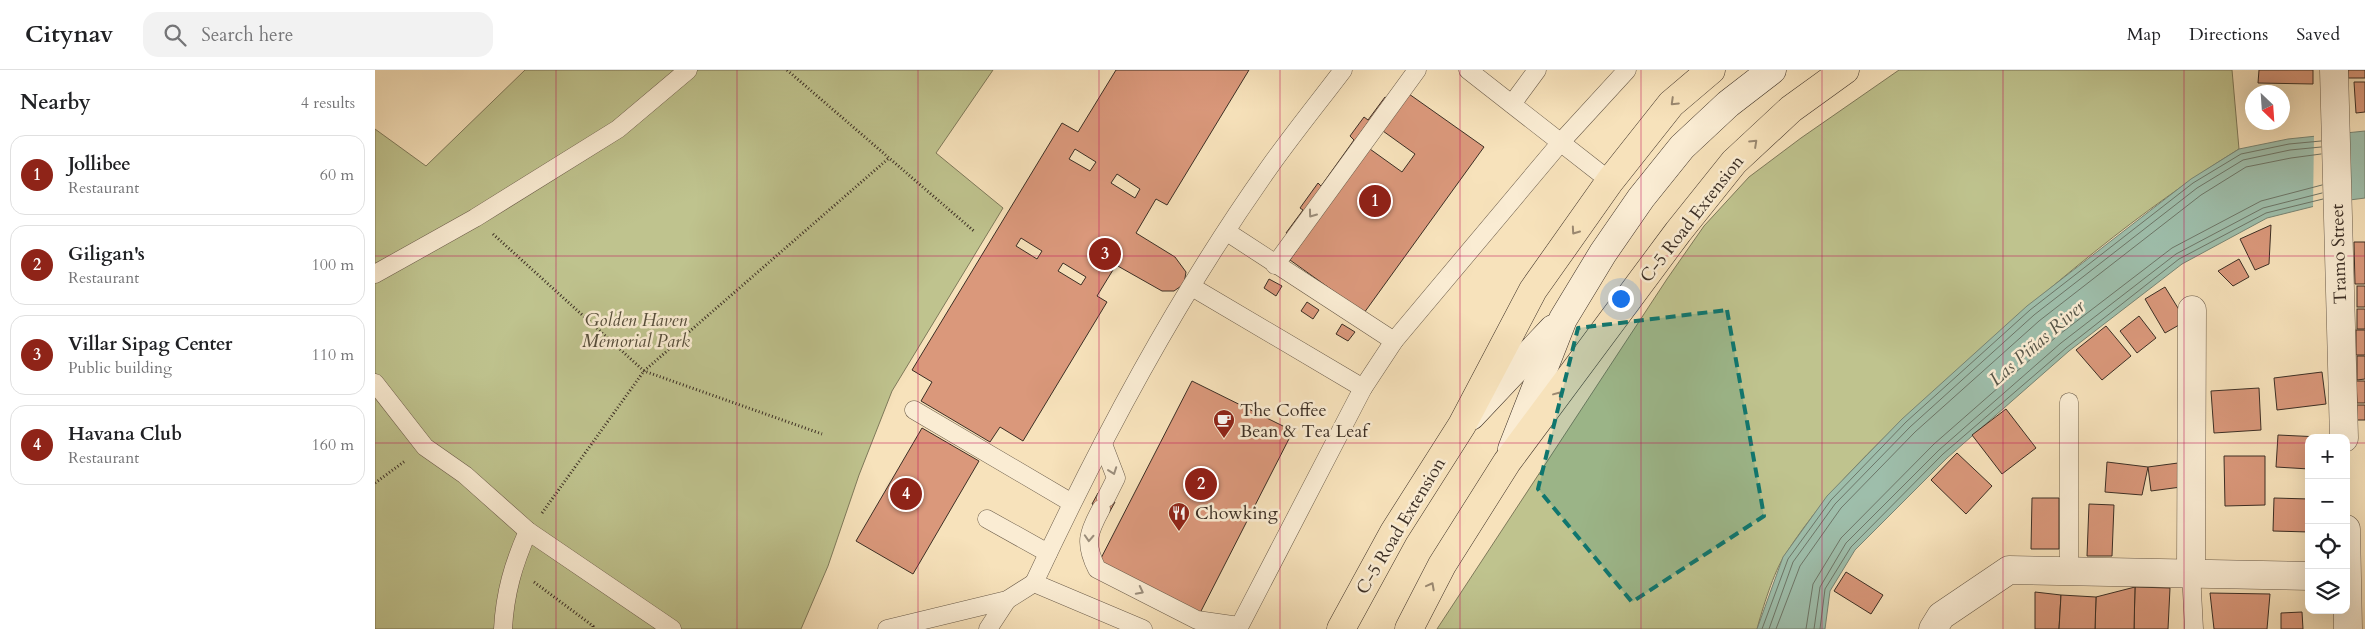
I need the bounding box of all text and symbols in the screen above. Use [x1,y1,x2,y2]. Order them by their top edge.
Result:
search box [143,12,493,57]
text: Citynav [25,18,113,51]
icon: search [161,21,189,49]
text: Search here [201,22,293,48]
text: Map [2127,22,2161,47]
text: Directions [2189,22,2268,47]
text: Saved [2296,22,2340,47]
north arrow [2245,85,2290,130]
text: Nearby [20,88,91,117]
text: 4 results [301,92,355,114]
one-way arrow [1671,96,1680,105]
one-way arrow [1749,140,1758,149]
street label: C-5 Road Extension [1634,149,1750,288]
text: Jollibee [68,151,131,177]
text: 1 [33,164,41,186]
text: 60 m [320,164,354,186]
text: Restaurant [68,177,139,199]
pin: 1 [1359,182,1391,220]
street label: Tramo Street [2325,203,2353,305]
one-way arrow [1309,208,1318,218]
one-way arrow [1572,225,1581,234]
pin: 3 [1089,235,1121,273]
text: Giligan's [68,241,145,267]
text: 2 [33,254,41,276]
text: 100 m [312,254,354,276]
text: Restaurant [68,267,139,289]
your location [1608,286,1634,312]
water label: Las Piñas River [1983,294,2091,392]
park label: Golden Haven Memorial Park [582,308,690,354]
text: Villar Sipag Center [68,331,232,357]
text: 3 [33,344,41,366]
text: 110 m [312,344,354,366]
text: Public building [68,357,172,379]
one-way arrow [1552,391,1561,401]
place label: The Coffee Bean & Tea Leaf [1240,398,1371,444]
cafe icon: The Coffee Bean & Tea Leaf [1212,408,1236,439]
text: Havana Club [68,421,182,447]
text: 4 [33,434,41,456]
text: 160 m [312,434,354,456]
map controls [2305,434,2350,614]
button: + [2305,434,2350,479]
text: Restaurant [68,447,139,469]
street label: C-5 Road Extension [1350,452,1452,599]
pin: 2 [1185,465,1217,503]
one-way arrow [1107,466,1117,475]
pin: 4 [890,475,922,513]
button: − [2305,479,2350,524]
restaurant icon: Chowking [1167,501,1191,532]
place label: Chowking [1195,501,1279,526]
button: locate [2305,524,2350,569]
one-way arrow [1084,535,1095,543]
button: layers [2305,569,2350,614]
one-way arrow [1425,582,1435,591]
one-way arrow [1135,585,1144,595]

